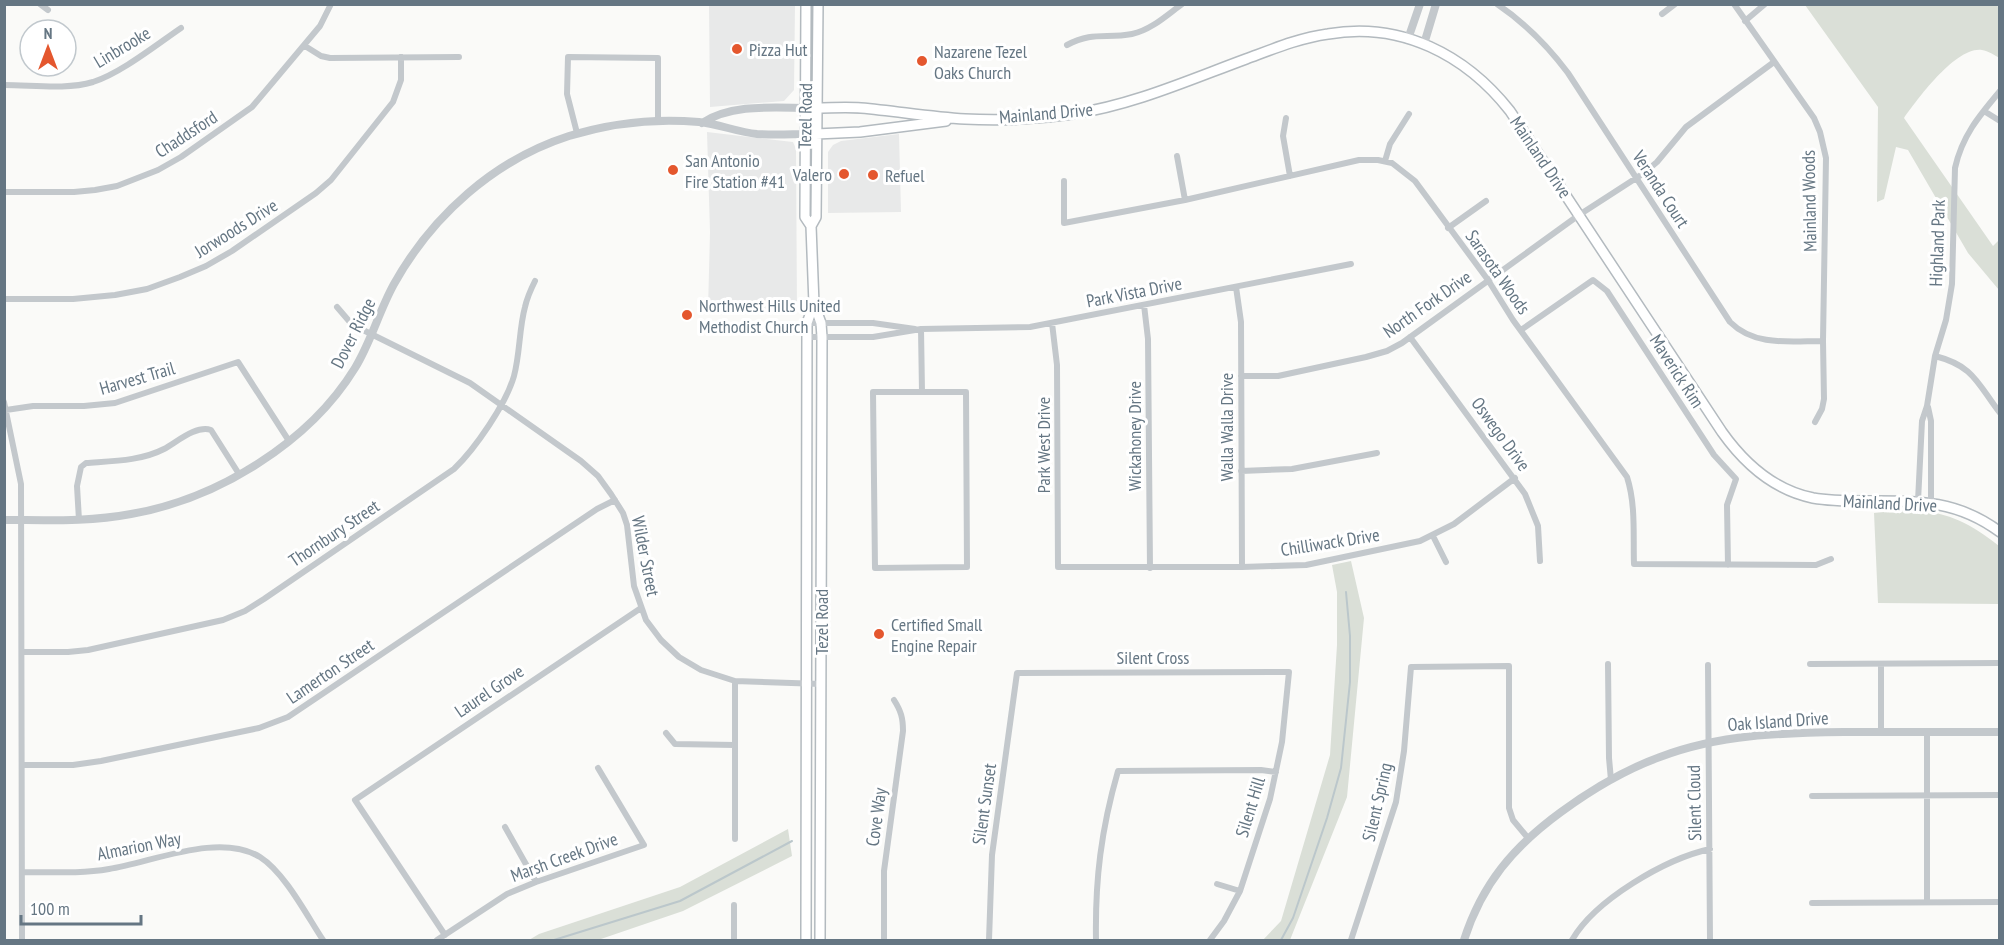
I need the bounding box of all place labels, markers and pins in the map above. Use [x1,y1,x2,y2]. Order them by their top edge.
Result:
place label: Pizza Hut [749,38,807,61]
place label: Nazarene Tezel Oaks Church [934,40,1028,84]
marker: Pizza Hut [730,42,744,56]
marker: Nazarene Tezel Oaks Church [915,54,929,68]
place label: San Antonio Fire Station #41 [685,149,785,193]
marker: San Antonio Fire Station #41 [666,163,680,177]
place label: Valero [792,163,832,186]
place label: Refuel [885,164,925,187]
marker: Valero [837,167,851,181]
marker: Refuel [866,168,880,182]
place label: Northwest Hills United Methodist Church [699,294,841,338]
marker: Northwest Hills United Methodist Church [680,308,694,322]
place label: Certified Small Engine Repair [891,613,983,657]
marker: Certified Small Engine Repair [872,627,886,641]

